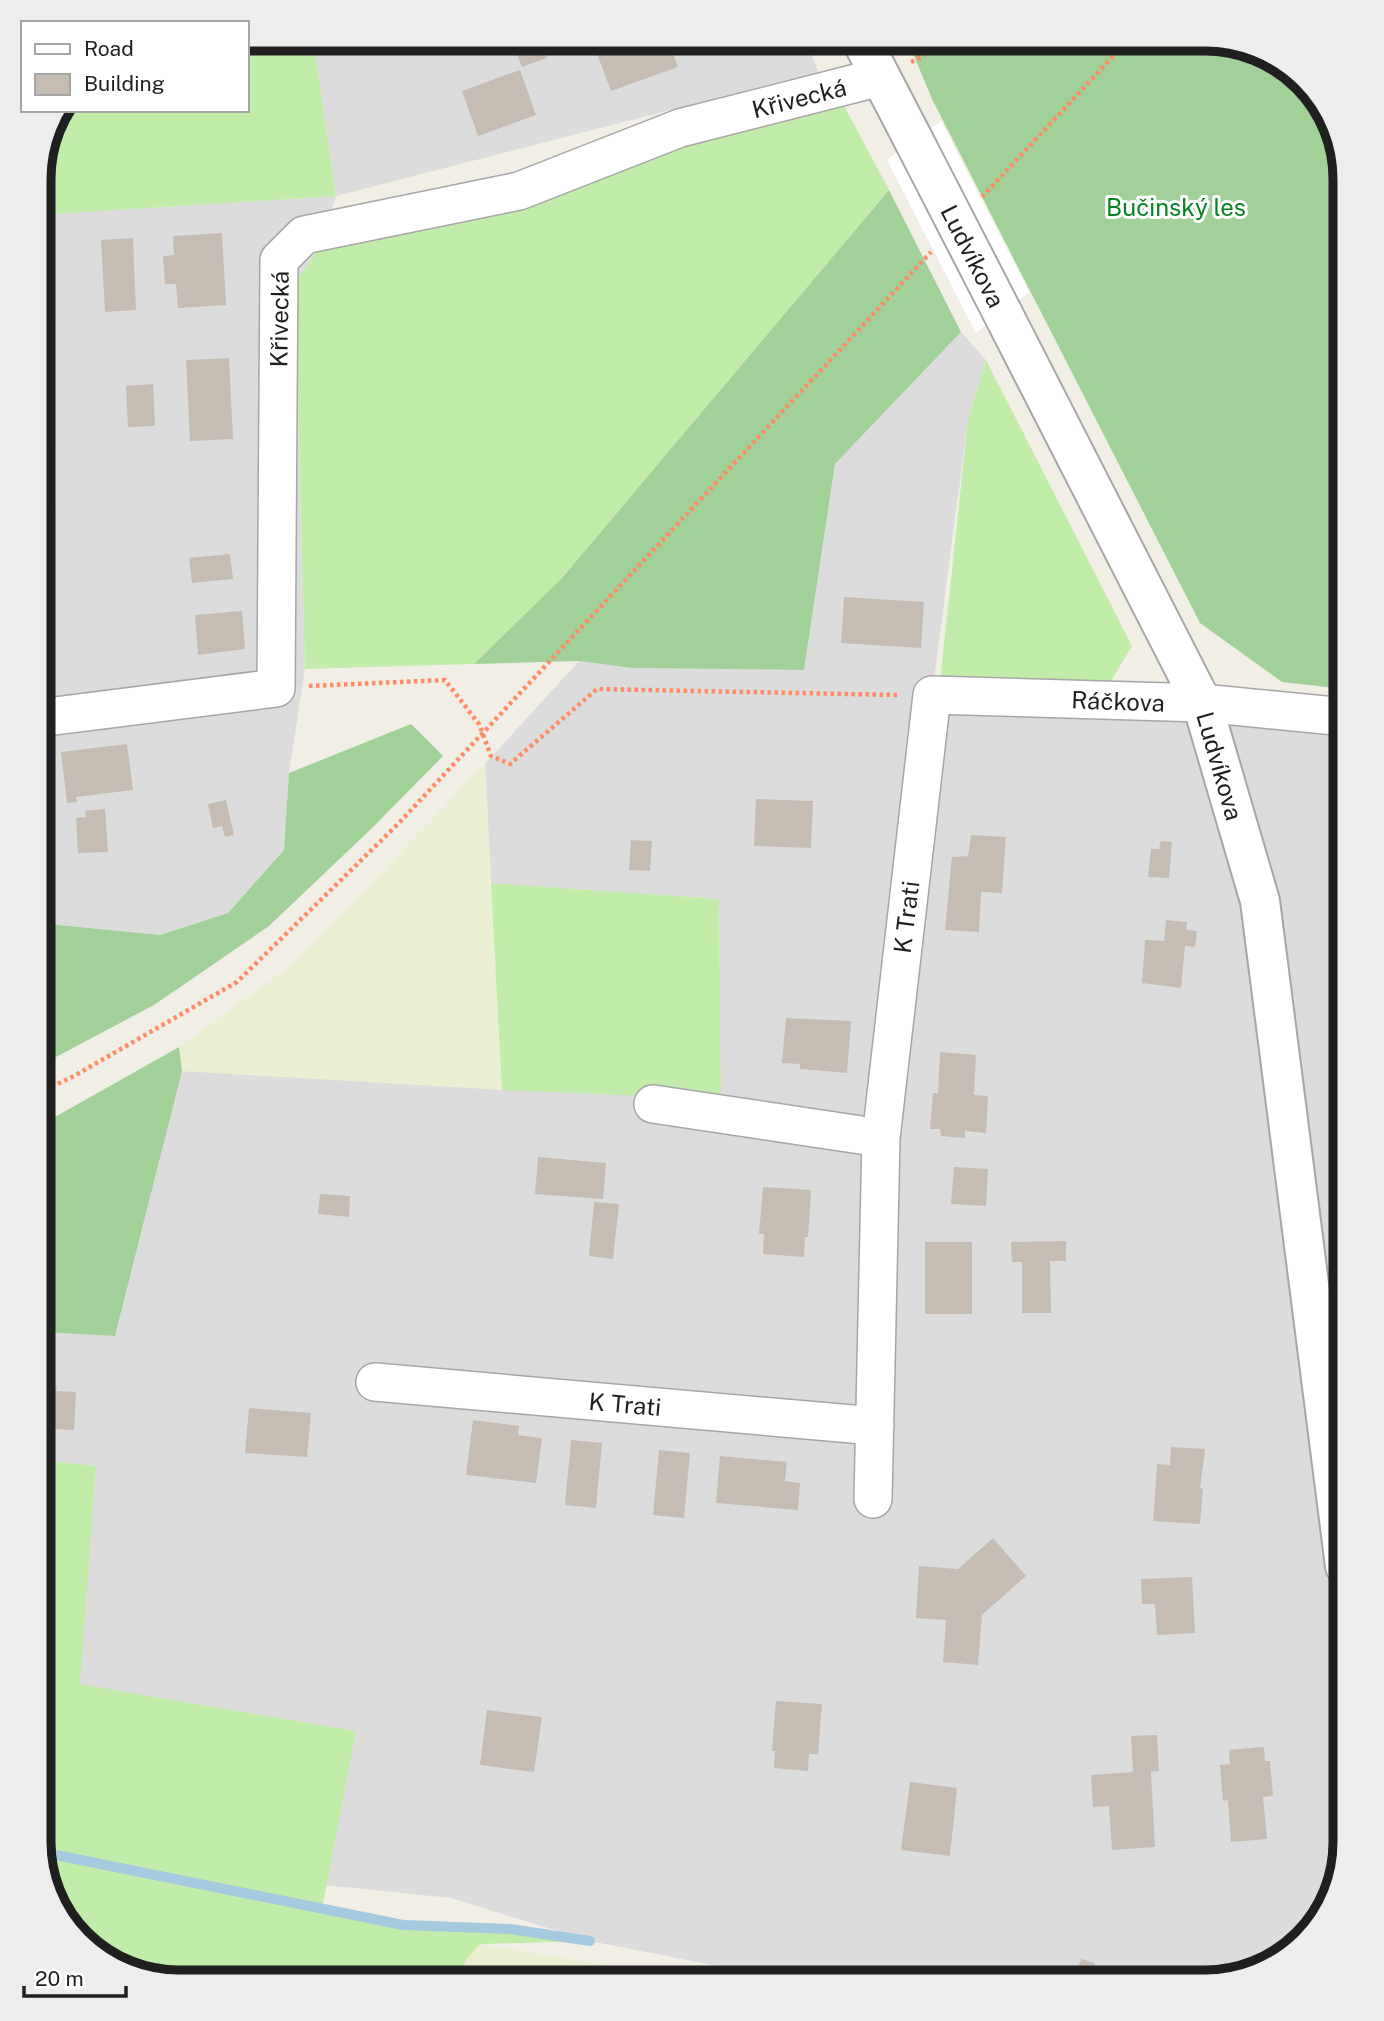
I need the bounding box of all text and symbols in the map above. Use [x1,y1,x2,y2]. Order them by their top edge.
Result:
legend [21,21,248,112]
text: Road [84,36,134,61]
text: Building [84,71,165,96]
street label: Křivecká [749,73,849,123]
park label: Bučinský les [1106,193,1246,221]
street label: Ludvíkova [935,200,1011,312]
street label: Křivecká [264,271,294,367]
street label: Ráčkova [1071,685,1165,717]
street label: Ludvíkova [1191,709,1249,823]
street label: K Trati [888,879,924,955]
street label: K Trati [588,1387,662,1421]
scale bar [24,1954,126,1998]
text: 20 m [35,1966,84,1991]

